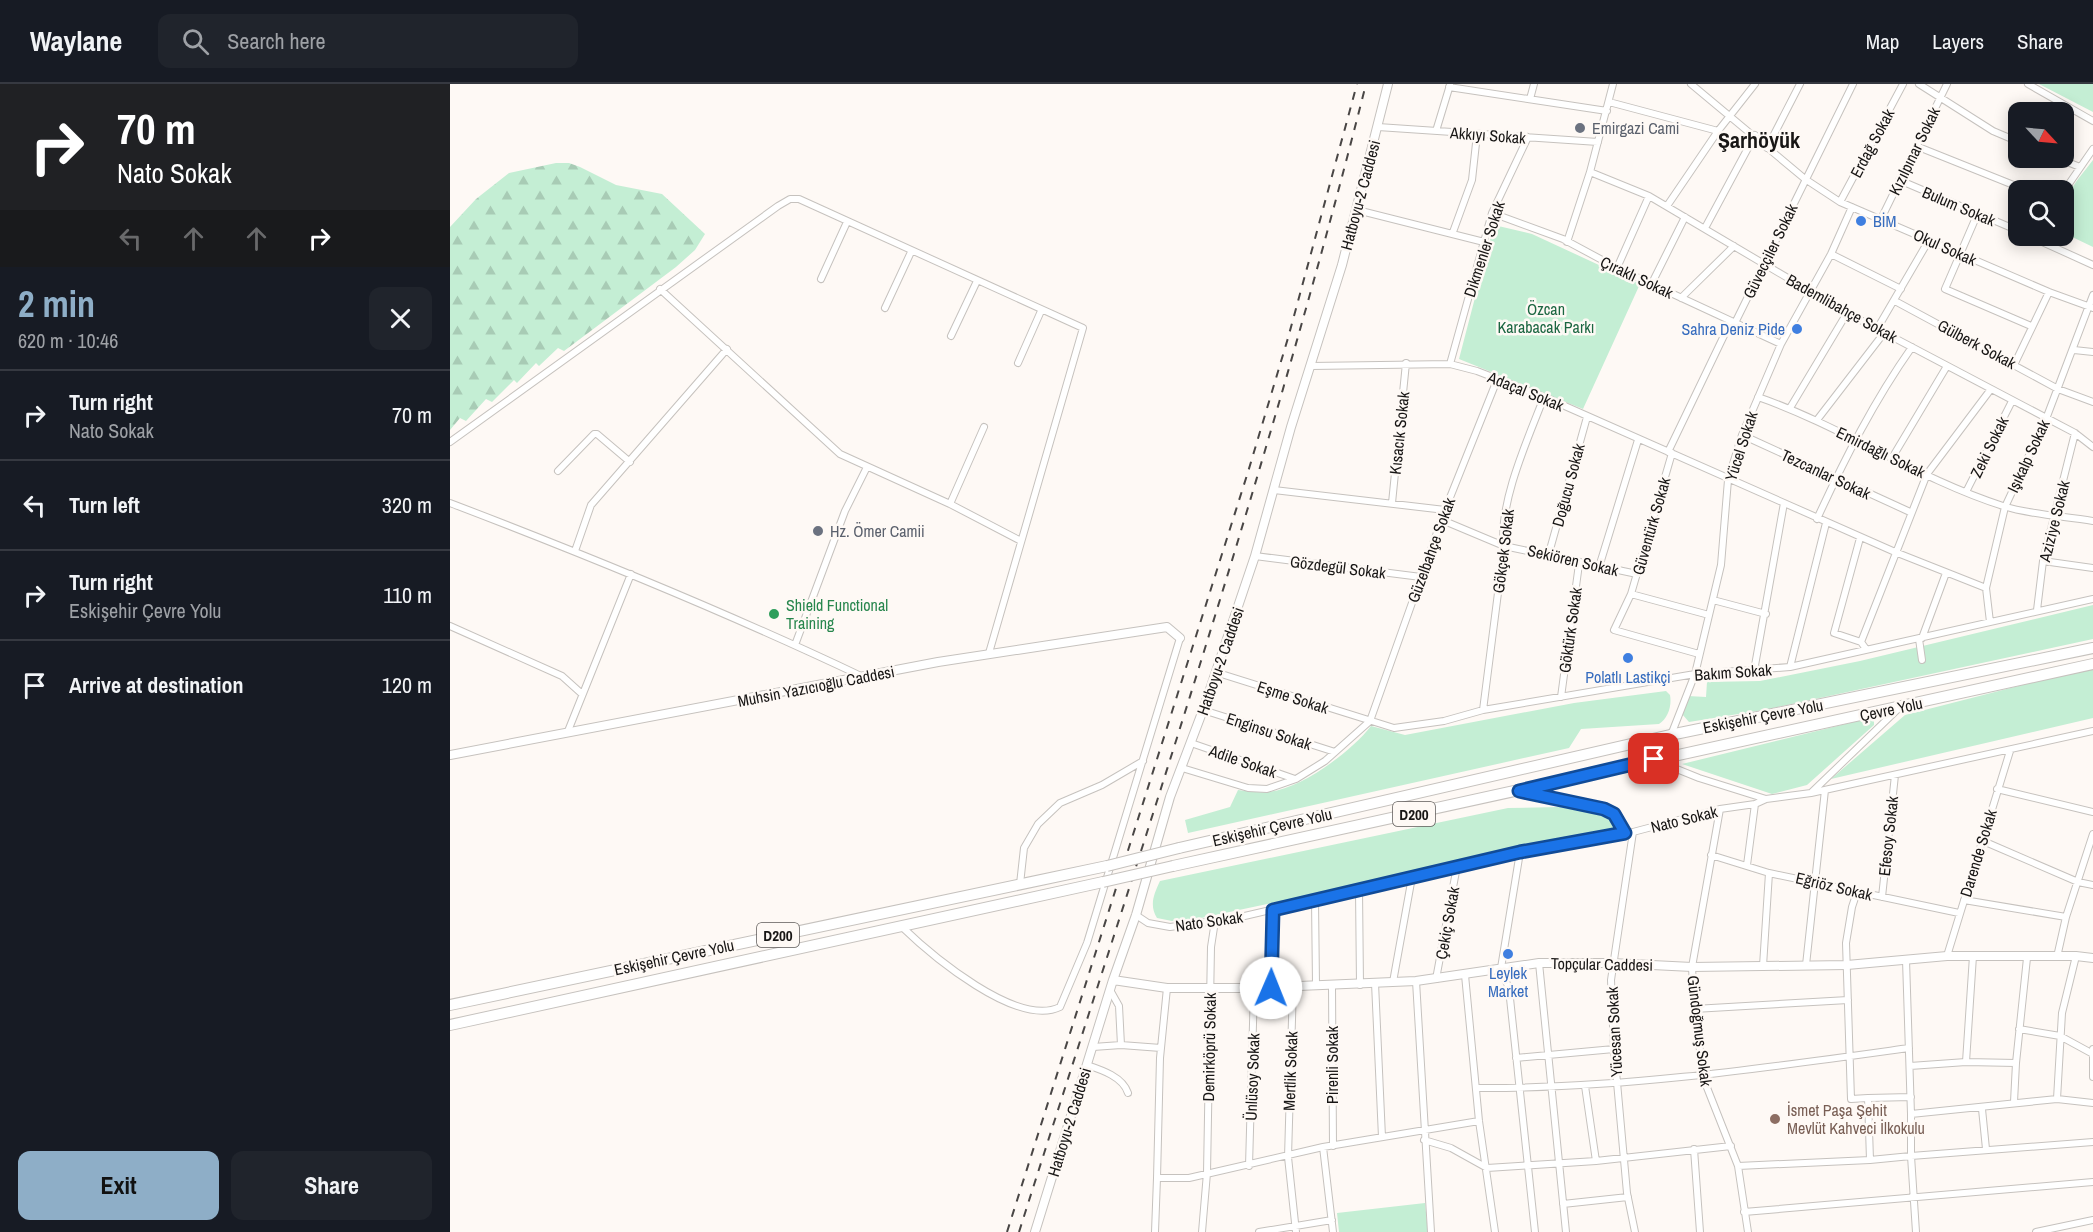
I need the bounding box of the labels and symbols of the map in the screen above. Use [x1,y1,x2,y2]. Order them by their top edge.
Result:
north arrow [2008,102,2074,168]
street label: Kızılpınar Sokak [1883,103,1945,199]
street label: Erdağ Sokak [1845,104,1900,181]
place label: Emirgazi Cami [1592,117,1680,139]
street label: Akkıyı Sokak [1448,121,1527,149]
marker: Emirgazi Cami [1573,121,1587,135]
district label: Şarhöyük [1718,125,1801,155]
street label: Hatboyu-2 Caddesi [1335,138,1385,252]
street label: Bulum Sokak [1919,181,1999,231]
street label: Dikmenler Sokak [1458,198,1510,300]
street label: Güvecçiler Sokak [1738,200,1803,302]
place label: BİM [1873,210,1896,232]
marker: BİM [1854,214,1868,228]
street label: Okul Sokak [1910,223,1981,271]
street label: Çıraklı Sokak [1597,251,1677,304]
street label: Bademlibahçe Sokak [1782,268,1902,348]
park label: Özcan Karabacak Parkı [1498,298,1595,338]
street label: Gülberk Sokak [1934,314,2021,374]
place label: Sahra Deniz Pide [1681,318,1785,340]
marker: Sahra Deniz Pide [1790,322,1804,336]
street label: Adaçal Sokak [1484,365,1568,416]
street label: Kısacık Sokak [1384,390,1414,475]
street label: Yücel Sokak [1719,408,1763,484]
street label: Zeki Sokak [1965,412,2013,481]
street label: Işıkalp Sokak [2002,416,2055,496]
street label: Emirdağlı Sokak [1833,421,1929,483]
street label: Doğucu Sokak [1546,441,1590,529]
street label: Tezcanlar Sokak [1778,444,1875,504]
street label: Güventürk Sokak [1627,474,1676,577]
street label: Aziziye Sokak [2033,478,2075,565]
street label: Güzelbahçe Sokak [1402,494,1460,606]
street label: Gökçek Sokak [1487,507,1519,594]
place label: Hz. Ömer Camii [830,520,925,542]
marker: Hz. Ömer Camii [811,524,825,538]
street label: Sekiören Sokak [1525,539,1621,581]
street label: Gözdegül Sokak [1289,550,1388,584]
street label: Göktürk Sokak [1553,585,1587,674]
place label: Shield Functional Training [786,594,888,634]
street label: Hatboyu-2 Caddesi [1191,604,1249,718]
marker: Shield Functional Training [767,607,781,621]
marker: Polatlı Lastikçi [1621,651,1635,665]
street label: Bakım Sokak [1694,658,1773,686]
street label: Muhsin Yazıcıoğlu Caddesi [736,660,896,712]
place label: Polatlı Lastikçi [1585,666,1671,688]
street label: Eşme Sokak [1255,675,1332,719]
street label: Çevre Yolu [1858,692,1924,726]
street label: Eskişehir Çevre Yolu [1701,694,1825,738]
street label: Enginsu Sokak [1224,707,1315,755]
pin [1628,733,1679,784]
street label: Adile Sokak [1205,739,1280,783]
street label: Efesoy Sokak [1873,795,1903,877]
street label: Nato Sokak [1648,800,1720,838]
road number: D200 [1393,802,1435,826]
street label: Eskişehir Çevre Yolu [1210,803,1334,851]
street label: Darende Sokak [1954,806,2002,899]
street label: Eğriöz Sokak [1794,867,1875,906]
street label: Çekiç Sokak [1430,884,1464,961]
street label: Nato Sokak [1174,905,1245,937]
road number: D200 [757,923,799,947]
street label: Eskişehir Çevre Yolu [612,934,736,980]
marker: Leylek Market [1501,947,1515,961]
street label: Topçular Caddesi [1551,952,1653,976]
position arrow [1239,956,1303,1020]
place label: Leylek Market [1488,962,1528,1002]
street label: Gündoğmuş Sokak [1682,974,1718,1088]
street label: Yücesan Sokak [1601,986,1627,1078]
street label: Demirköprü Sokak [1197,992,1221,1102]
street label: Pirenli Sokak [1321,1026,1343,1104]
street label: Mertlik Sokak [1278,1030,1302,1111]
street label: Ünlüsoy Sokak [1239,1032,1265,1121]
street label: Hatboyu-2 Caddesi [1042,1065,1096,1179]
place label: İsmet Paşa Şehit Mevlüt Kahveci İlkokulu [1787,1099,1925,1139]
marker: İsmet Paşa Şehit Mevlüt Kahveci İlkokulu [1768,1112,1782,1126]

